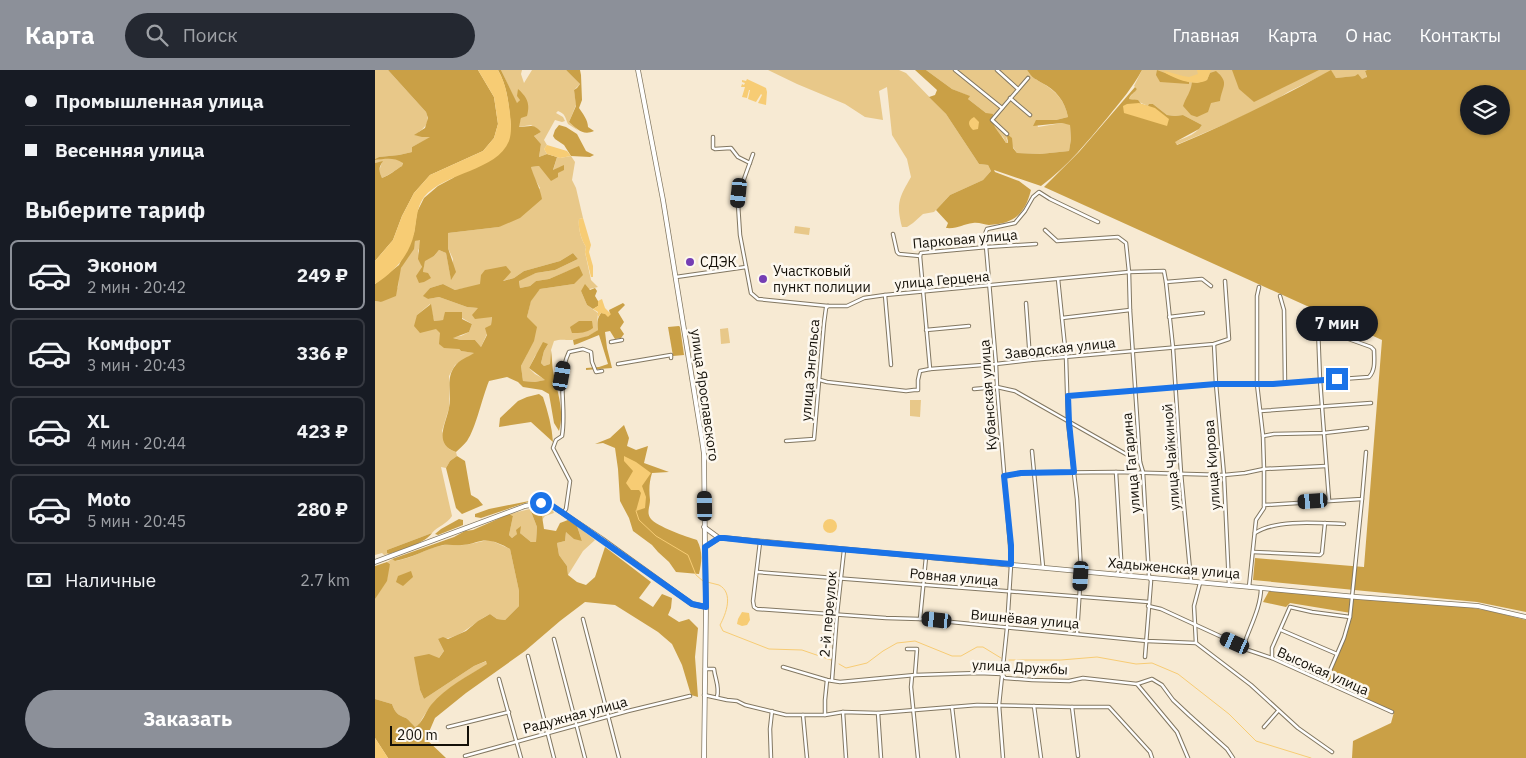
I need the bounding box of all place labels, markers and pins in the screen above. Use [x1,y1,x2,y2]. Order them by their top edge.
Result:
place label: СДЭК [700,253,737,271]
marker: СДЭК [684,256,696,268]
place label: Участковый пункт полиции [773,262,871,296]
marker: Участковый пункт полиции [757,273,769,285]

